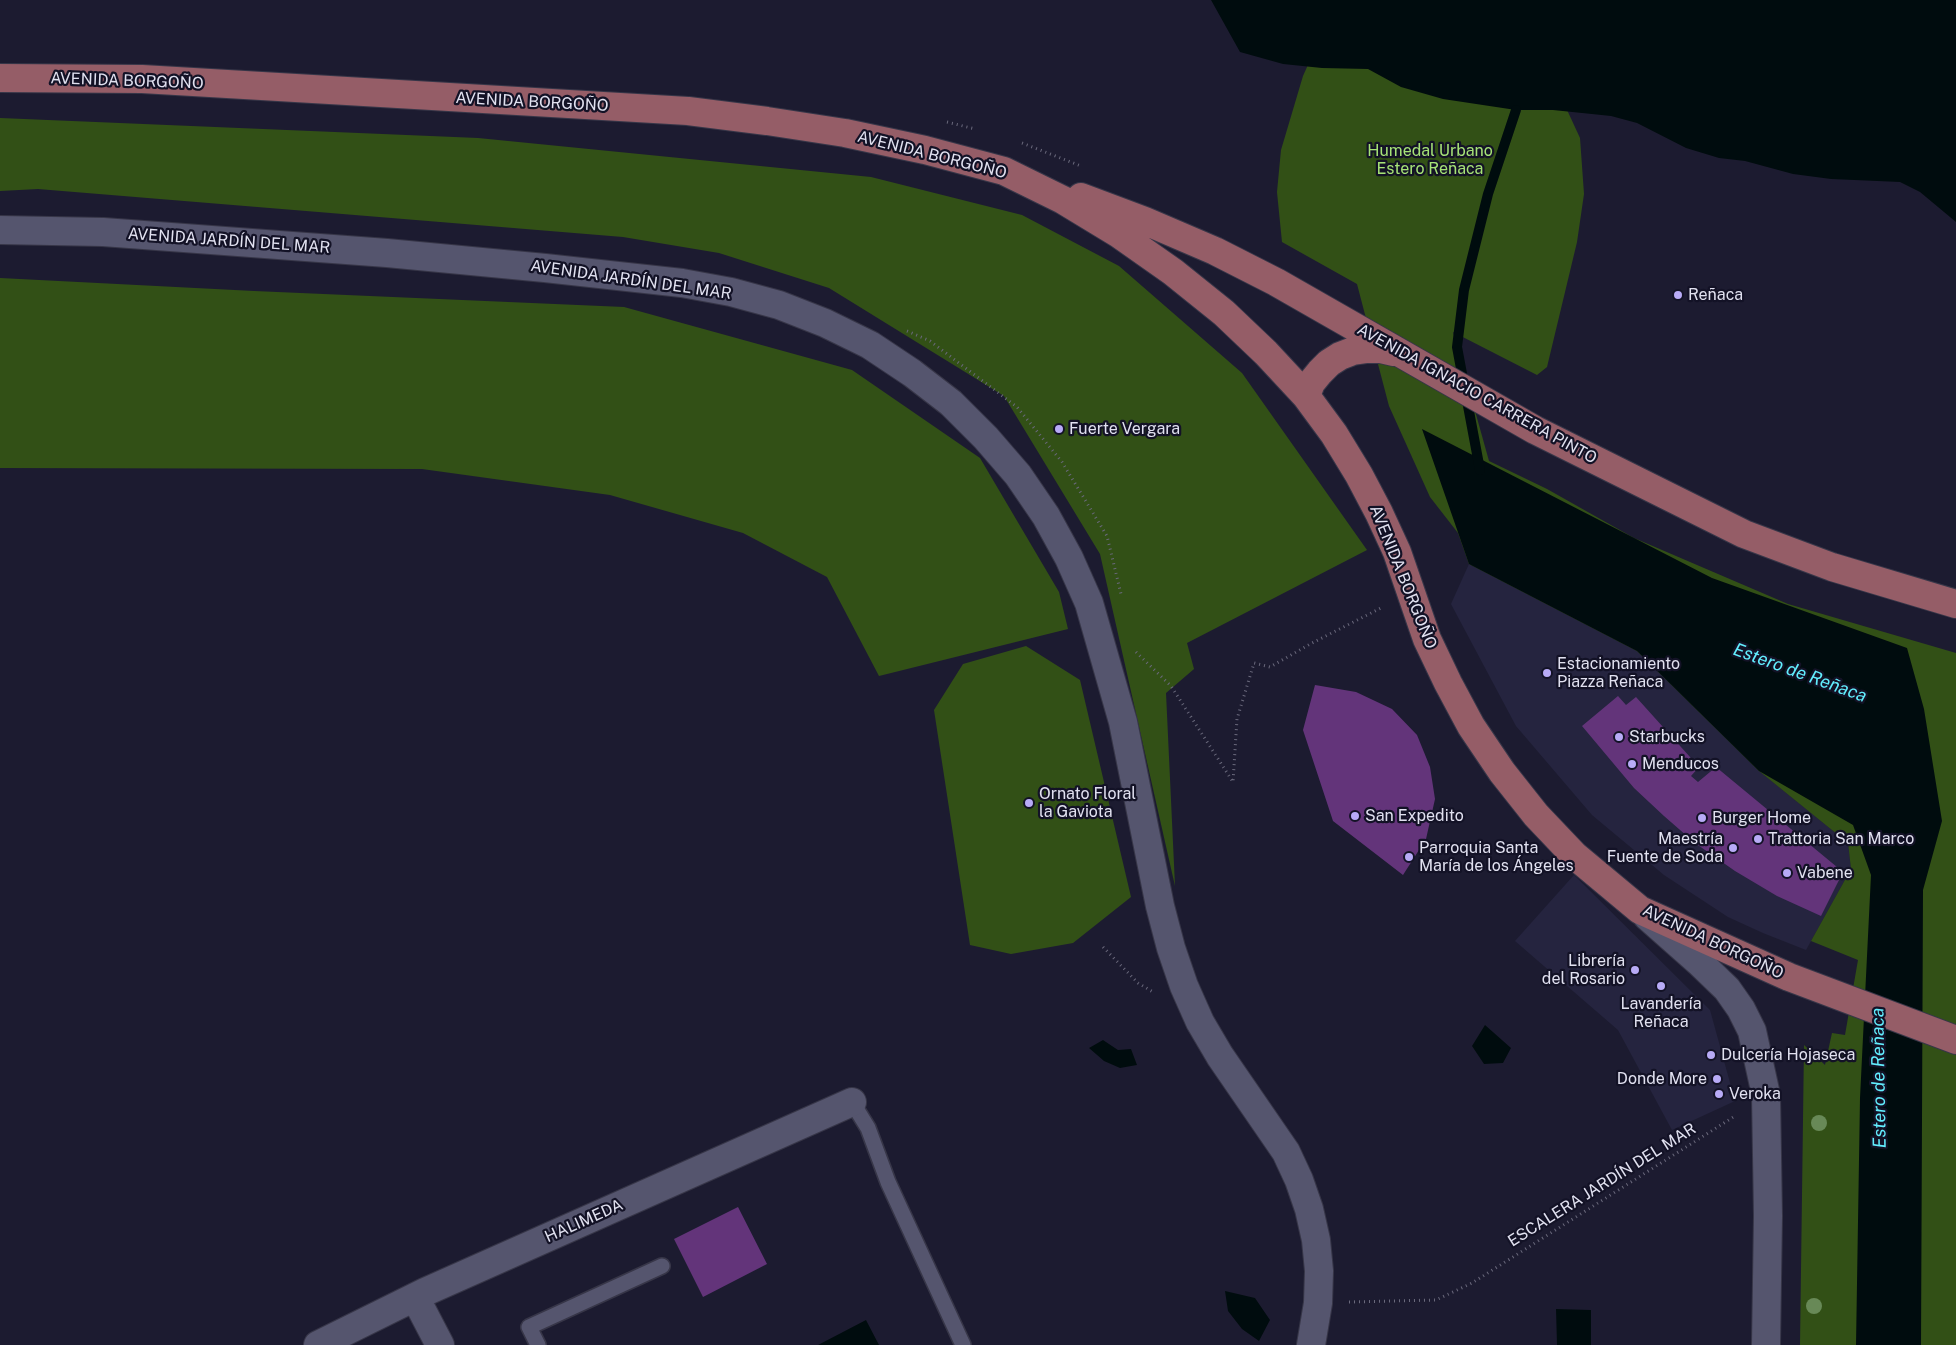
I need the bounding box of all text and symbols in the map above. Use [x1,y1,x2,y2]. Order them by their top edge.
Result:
street label: AVENIDA BORGOÑO [50,69,204,93]
street label: AVENIDA BORGOÑO [455,88,609,116]
street label: AVENIDA BORGOÑO [855,127,1009,183]
park label: Humedal Urbano Estero Reñaca [1367,141,1493,179]
street label: AVENIDA JARDÍN DEL MAR [127,224,331,258]
street label: AVENIDA JARDÍN DEL MAR [529,256,733,304]
place label: Reñaca [1688,285,1743,305]
marker: Reñaca [1672,289,1684,301]
street label: AVENIDA IGNACIO CARRERA PINTO [1354,320,1600,468]
place label: Fuerte Vergara [1069,419,1180,439]
marker: Fuerte Vergara [1053,423,1065,435]
street label: AVENIDA BORGOÑO [1365,502,1441,652]
water label: Estero de Reñaca [1730,639,1870,707]
place label: Estacionamiento Piazza Reñaca [1557,654,1680,692]
marker: Estacionamiento Piazza Reñaca [1541,667,1553,679]
place label: Starbucks [1629,727,1705,747]
marker: Starbucks [1613,731,1625,743]
place label: Menducos [1642,754,1719,774]
marker: Menducos [1626,758,1638,770]
place label: Ornato Floral la Gaviota [1039,784,1136,822]
marker: Ornato Floral la Gaviota [1023,797,1035,809]
place label: San Expedito [1365,806,1464,826]
place label: Burger Home [1712,808,1811,828]
marker: San Expedito [1349,810,1361,822]
marker: Burger Home [1696,812,1708,824]
place label: Maestría Fuente de Soda [1607,829,1723,867]
place label: Trattoria San Marco [1768,829,1914,849]
marker: Trattoria San Marco [1752,833,1764,845]
place label: Parroquia Santa María de los Ángeles [1419,838,1574,876]
marker: Maestría Fuente de Soda [1727,842,1739,854]
marker: Parroquia Santa María de los Ángeles [1403,851,1415,863]
place label: Vabene [1797,863,1853,883]
marker: Vabene [1781,867,1793,879]
street label: AVENIDA BORGOÑO [1640,901,1786,983]
place label: Librería del Rosario [1542,951,1625,989]
marker: Librería del Rosario [1629,964,1641,976]
marker: Lavandería Reñaca [1655,980,1667,992]
place label: Lavandería Reñaca [1620,994,1702,1032]
water label: Estero de Reñaca [1867,1008,1891,1148]
place label: Dulcería Hojaseca [1721,1045,1855,1065]
marker: Dulcería Hojaseca [1705,1049,1717,1061]
place label: Donde More [1617,1069,1707,1089]
marker: Donde More [1711,1073,1723,1085]
place label: Veroka [1729,1084,1781,1104]
marker: Veroka [1713,1088,1725,1100]
street label: ESCALERA JARDÍN DEL MAR [1504,1119,1700,1251]
street label: HALIMEDA [542,1195,626,1247]

